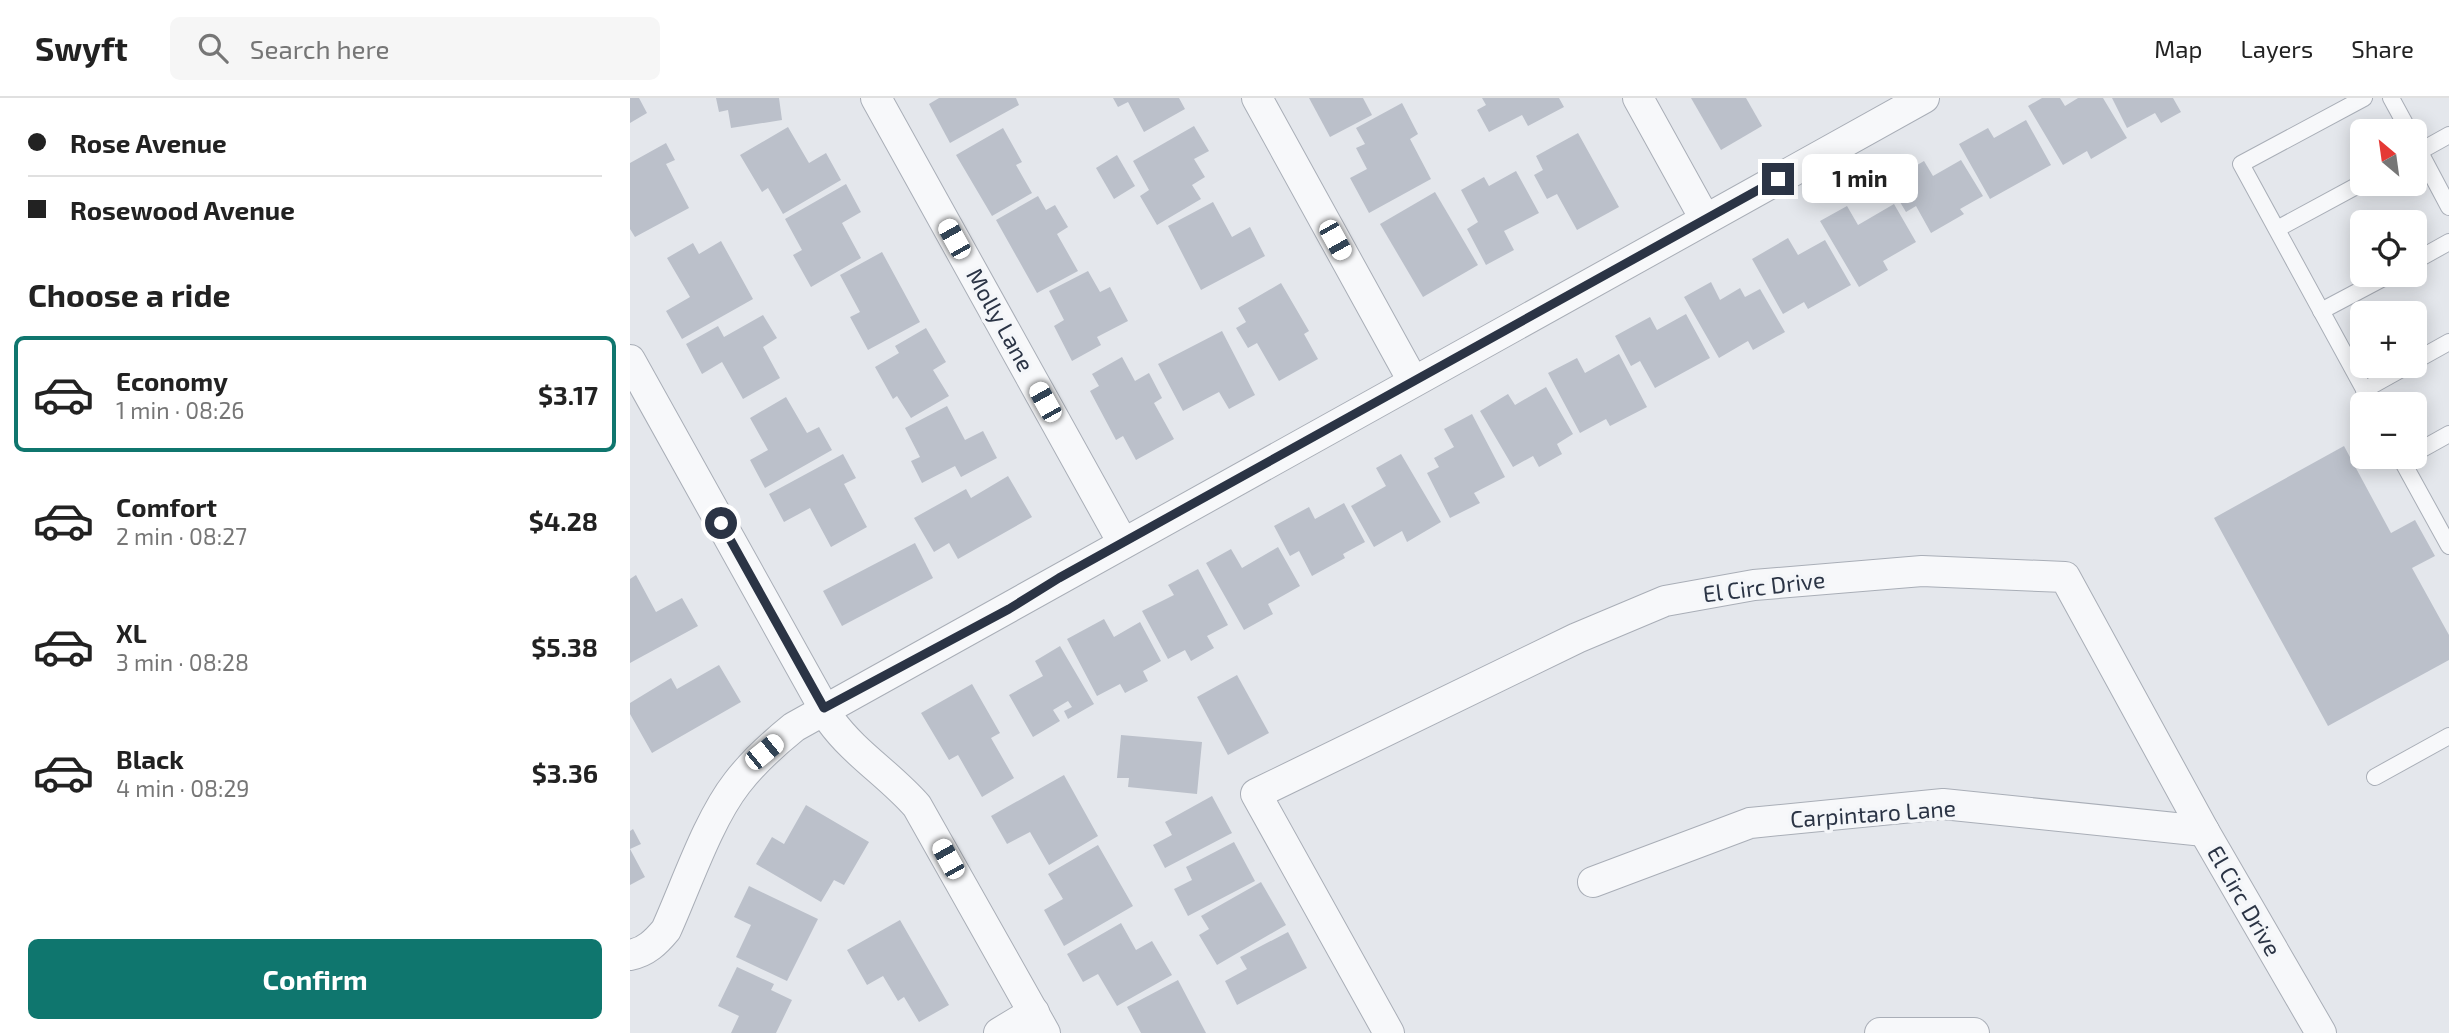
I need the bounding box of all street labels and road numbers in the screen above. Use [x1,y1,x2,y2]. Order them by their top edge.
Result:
street label: Molly Lane [961,263,1041,376]
street label: El Circ Drive [1701,565,1827,607]
street label: Carpintaro Lane [1789,793,1957,833]
street label: El Circ Drive [2202,840,2288,961]

